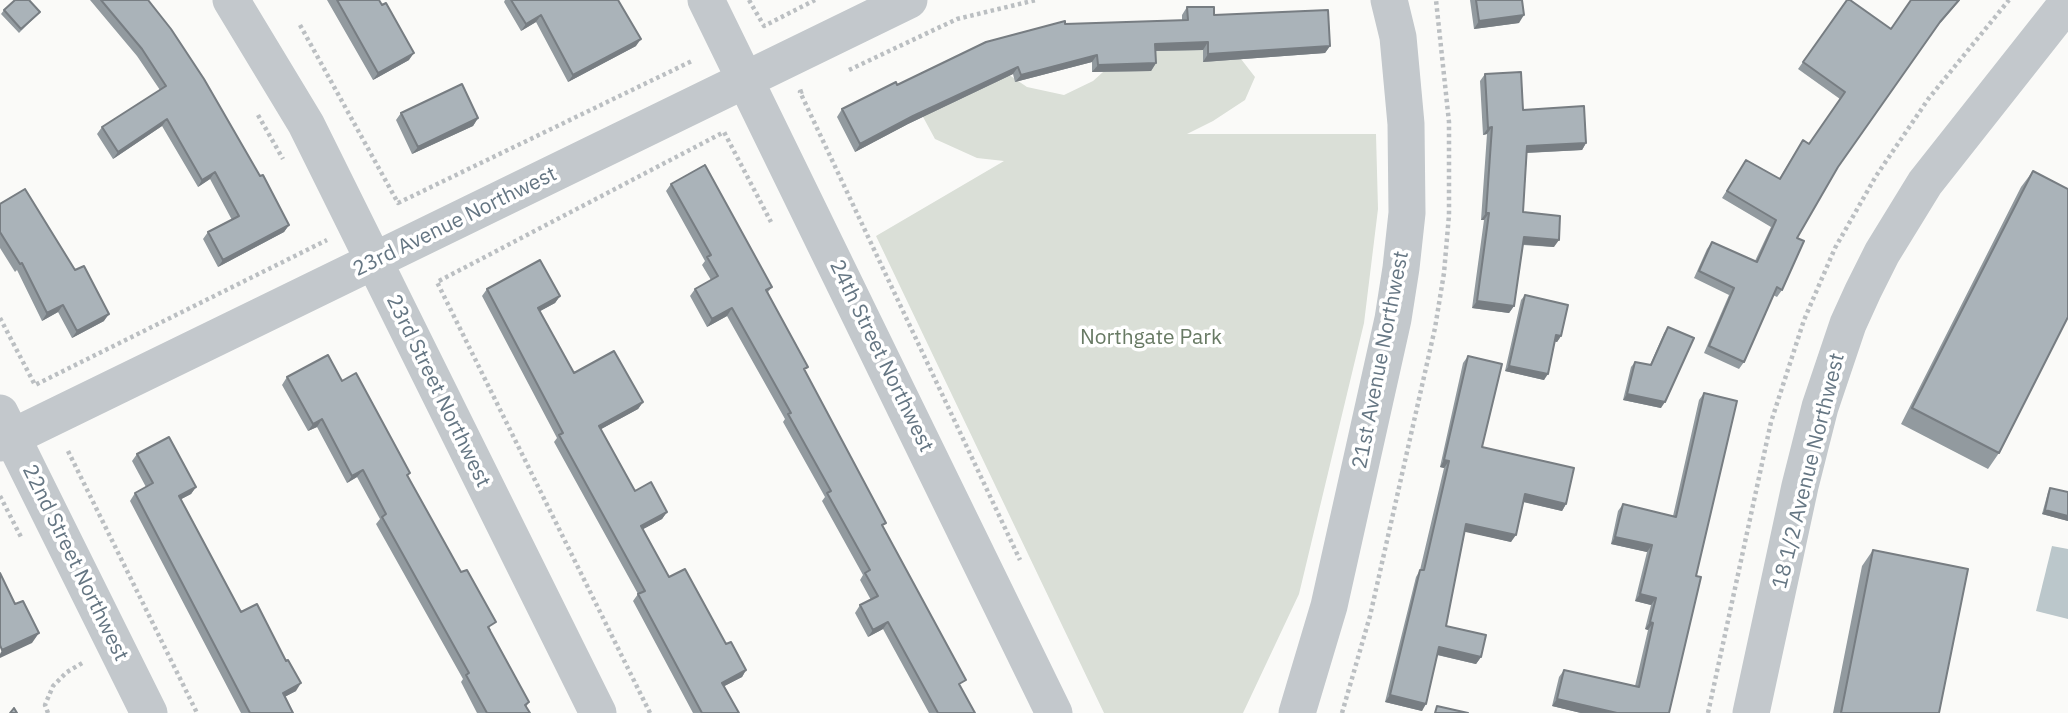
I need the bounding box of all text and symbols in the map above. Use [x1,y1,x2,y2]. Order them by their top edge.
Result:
street label: 23rd Avenue Northwest [349,162,561,282]
street label: 21st Avenue Northwest [1348,249,1414,471]
street label: 24th Street Northwest [824,256,938,456]
street label: 23rd Street Northwest [380,291,496,491]
park label: Northgate Park [1080,325,1222,351]
street label: 18 1/2 Avenue Northwest [1767,351,1851,591]
street label: 22nd Street Northwest [16,461,134,665]

